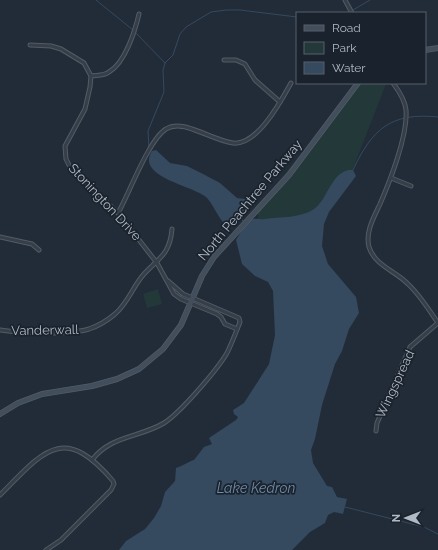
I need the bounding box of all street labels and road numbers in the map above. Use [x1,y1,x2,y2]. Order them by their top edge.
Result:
street label: North Peachtree Parkway [195,137,305,263]
street label: Stonington Drive [66,160,145,244]
street label: Vanderwall [11,322,79,338]
street label: Wingspread [373,348,417,420]

